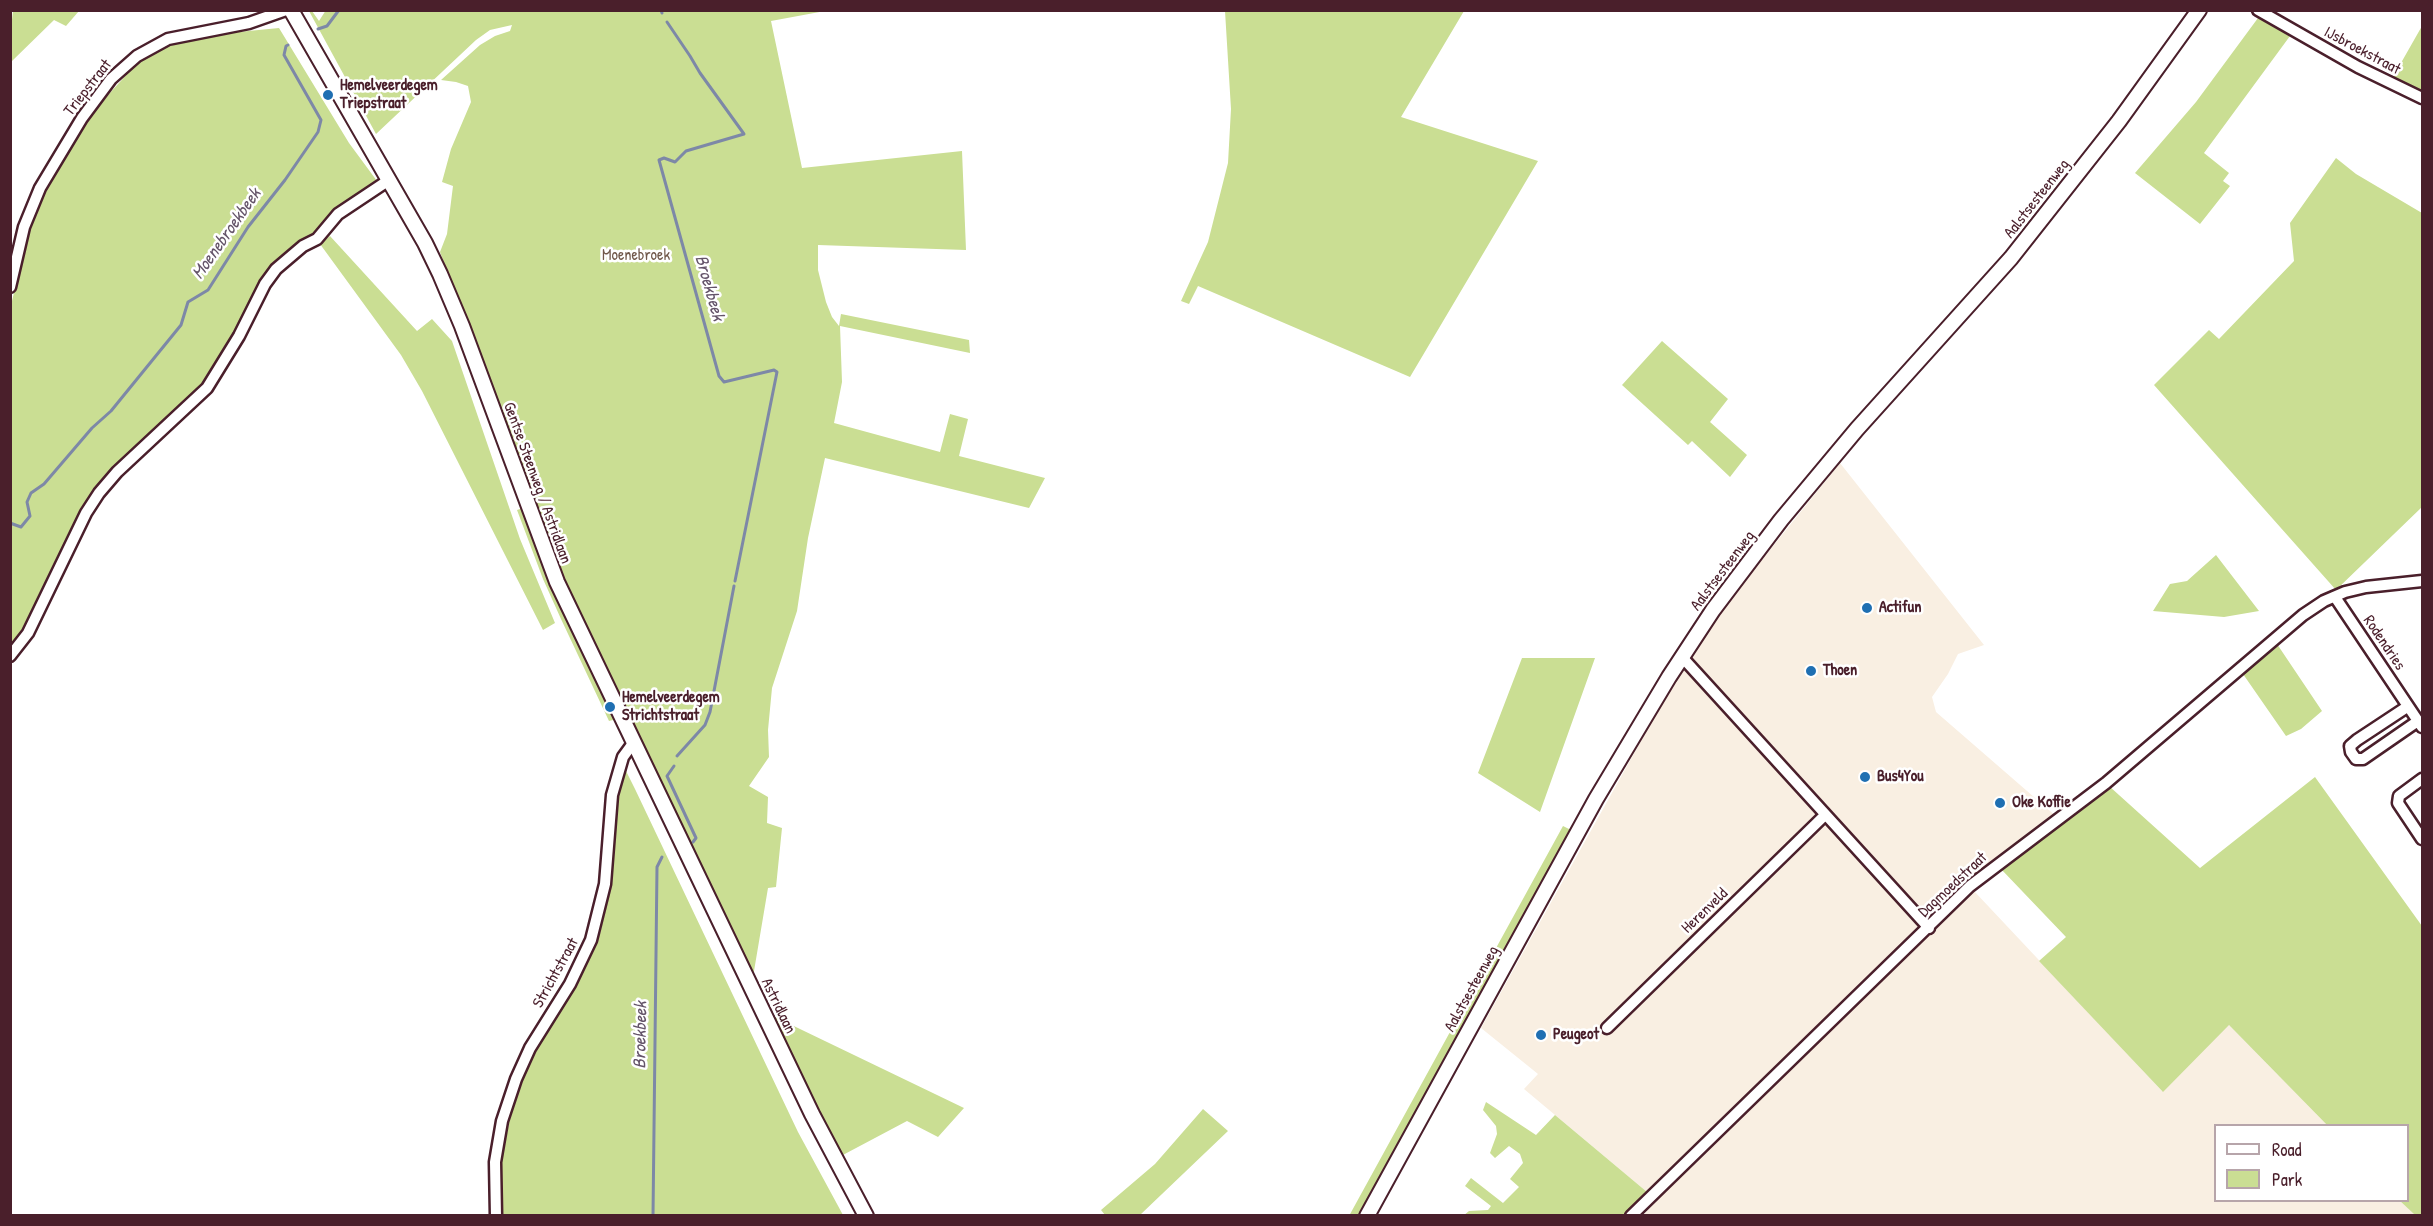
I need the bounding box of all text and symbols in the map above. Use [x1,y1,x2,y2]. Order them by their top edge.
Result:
street label: IJsbroekstraat [2320,23,2404,79]
street label: Triepstraat [60,56,116,120]
place label: Hemelveerdegem Triepstraat [340,76,438,114]
marker: Hemelveerdegem Triepstraat [321,88,335,102]
street label: Aalstsesteenweg [2000,156,2074,242]
water label: Moenebroekbeek [188,184,266,284]
park label: Moenebroek [602,246,670,266]
water label: Broekbeek [689,253,729,323]
street label: Gentse Steenweg / Astridlaan [499,400,575,566]
street label: Aalstsesteenweg [1687,527,1759,615]
place label: Actifun [1879,598,1921,618]
marker: Actifun [1860,601,1874,615]
street label: Rodendries [2359,612,2409,674]
place label: Thoen [1823,661,1857,681]
marker: Thoen [1804,664,1818,678]
place label: Hemelveerdegem Strichtstraat [622,688,720,726]
marker: Hemelveerdegem Strichtstraat [603,700,617,714]
place label: Bus4You [1877,767,1924,787]
marker: Bus4You [1858,770,1872,784]
place label: Oke Koffie [2012,793,2071,813]
marker: Oke Koffie [1993,796,2007,810]
street label: Dagmoedstraat [1915,848,1991,922]
street label: Herenveld [1678,884,1732,938]
street label: Strichtstraat [529,935,583,1011]
street label: Aalstsesteenweg [1441,943,1503,1035]
street label: Astridlaan [756,975,800,1037]
water label: Broekbeek [630,1001,652,1069]
place label: Peugeot [1553,1025,1599,1045]
marker: Peugeot [1534,1028,1548,1042]
legend [2214,1124,2409,1202]
text: Road [2272,1137,2302,1162]
text: Park [2272,1167,2302,1192]

